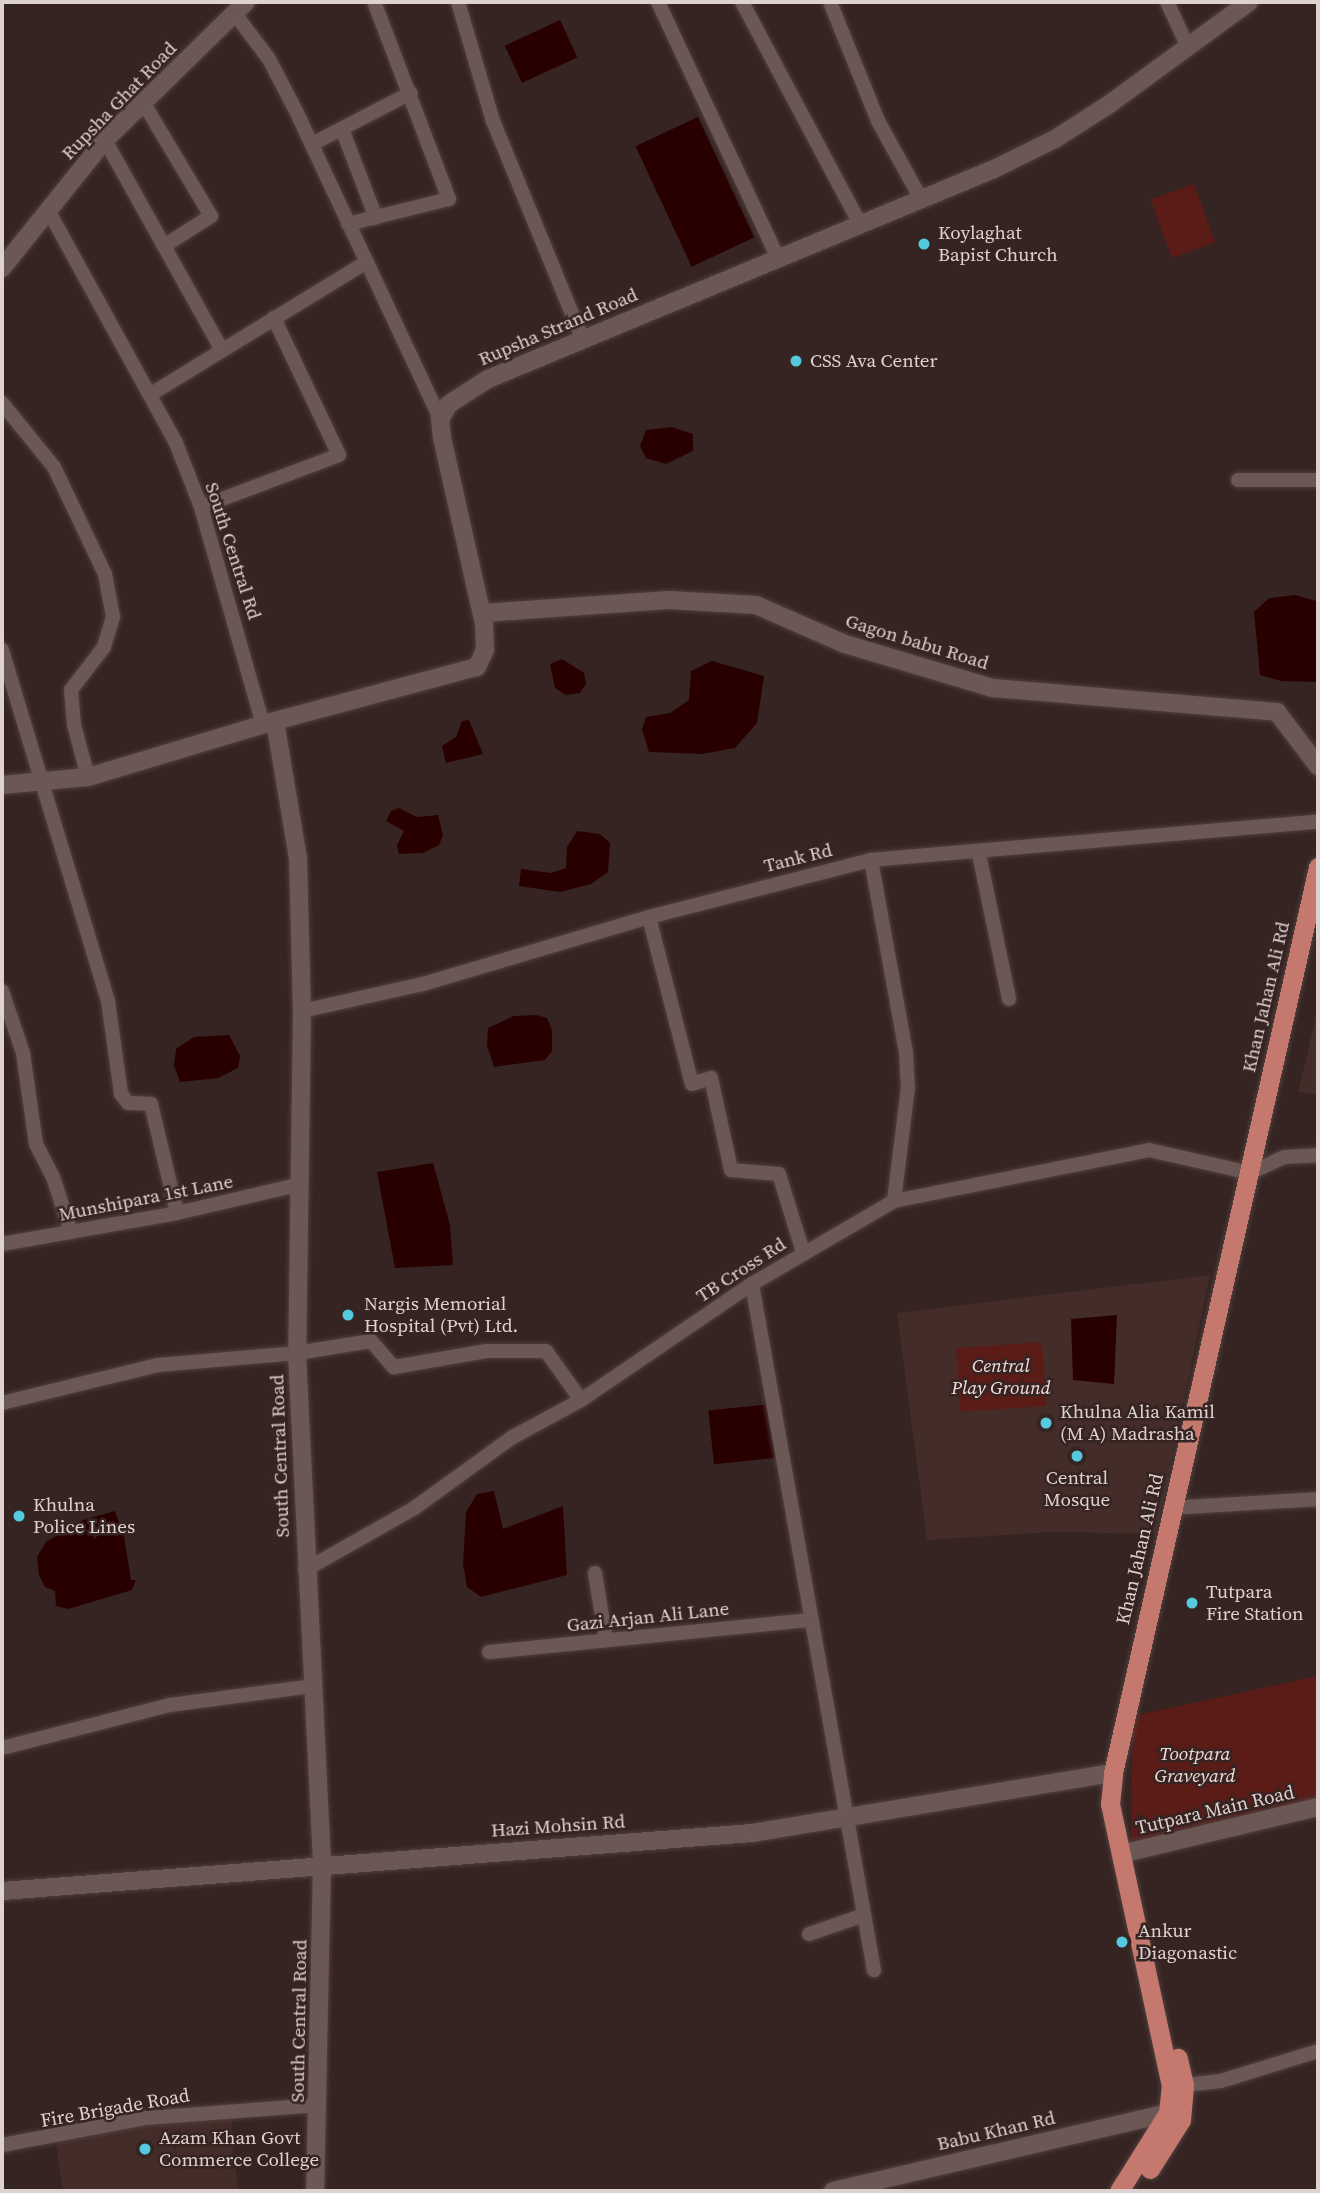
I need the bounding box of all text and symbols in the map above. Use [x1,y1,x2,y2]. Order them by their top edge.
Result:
street label: Rupsha Ghat Road [57,37,181,165]
place label: Koylaghat Bapist Church [938,222,1058,266]
marker: Koylaghat Bapist Church [916,236,932,252]
street label: Rupsha Strand Road [475,283,641,371]
place label: CSS Ava Center [810,350,938,372]
marker: CSS Ava Center [788,353,804,369]
street label: South Central Rd [200,480,266,622]
street label: Gagon babu Road [843,609,991,675]
street label: Tank Rd [761,839,835,877]
street label: Khan Jahan Ali Rd [1238,919,1294,1075]
street label: Munshipara 1st Lane [57,1170,235,1226]
street label: TB Cross Rd [692,1233,790,1307]
place label: Nargis Memorial Hospital (Pvt) Ltd. [364,1293,518,1337]
marker: Nargis Memorial Hospital (Pvt) Ltd. [338,1305,358,1325]
park label: Central Play Ground [951,1355,1051,1399]
street label: South Central Road [266,1374,294,1538]
place label: Khulna Alia Kamil (M A) Madrasha [1060,1401,1215,1445]
marker: Khulna Alia Kamil (M A) Madrasha [1038,1415,1054,1431]
marker: Central Mosque [1069,1448,1085,1464]
place label: Central Mosque [1044,1467,1110,1511]
street label: Khan Jahan Ali Rd [1112,1471,1168,1627]
place label: Khulna Police Lines [33,1494,135,1538]
marker: Khulna Police Lines [11,1508,27,1524]
place label: Tutpara Fire Station [1206,1581,1304,1625]
marker: Tutpara Fire Station [1184,1595,1200,1611]
street label: Gazi Arjan Ali Lane [566,1597,730,1637]
park label: Tootpara Graveyard [1155,1743,1235,1787]
street label: Tutpara Main Road [1134,1781,1296,1839]
street label: Hazi Mohsin Rd [490,1810,626,1842]
place label: Ankur Diagonastic [1138,1920,1237,1964]
marker: Ankur Diagonastic [1112,1932,1132,1952]
street label: South Central Road [286,1939,312,2103]
street label: Fire Brigade Road [39,2084,191,2132]
street label: Babu Khan Rd [935,2106,1057,2156]
place label: Azam Khan Govt Commerce College [159,2127,319,2171]
marker: Azam Khan Govt Commerce College [137,2141,153,2157]

